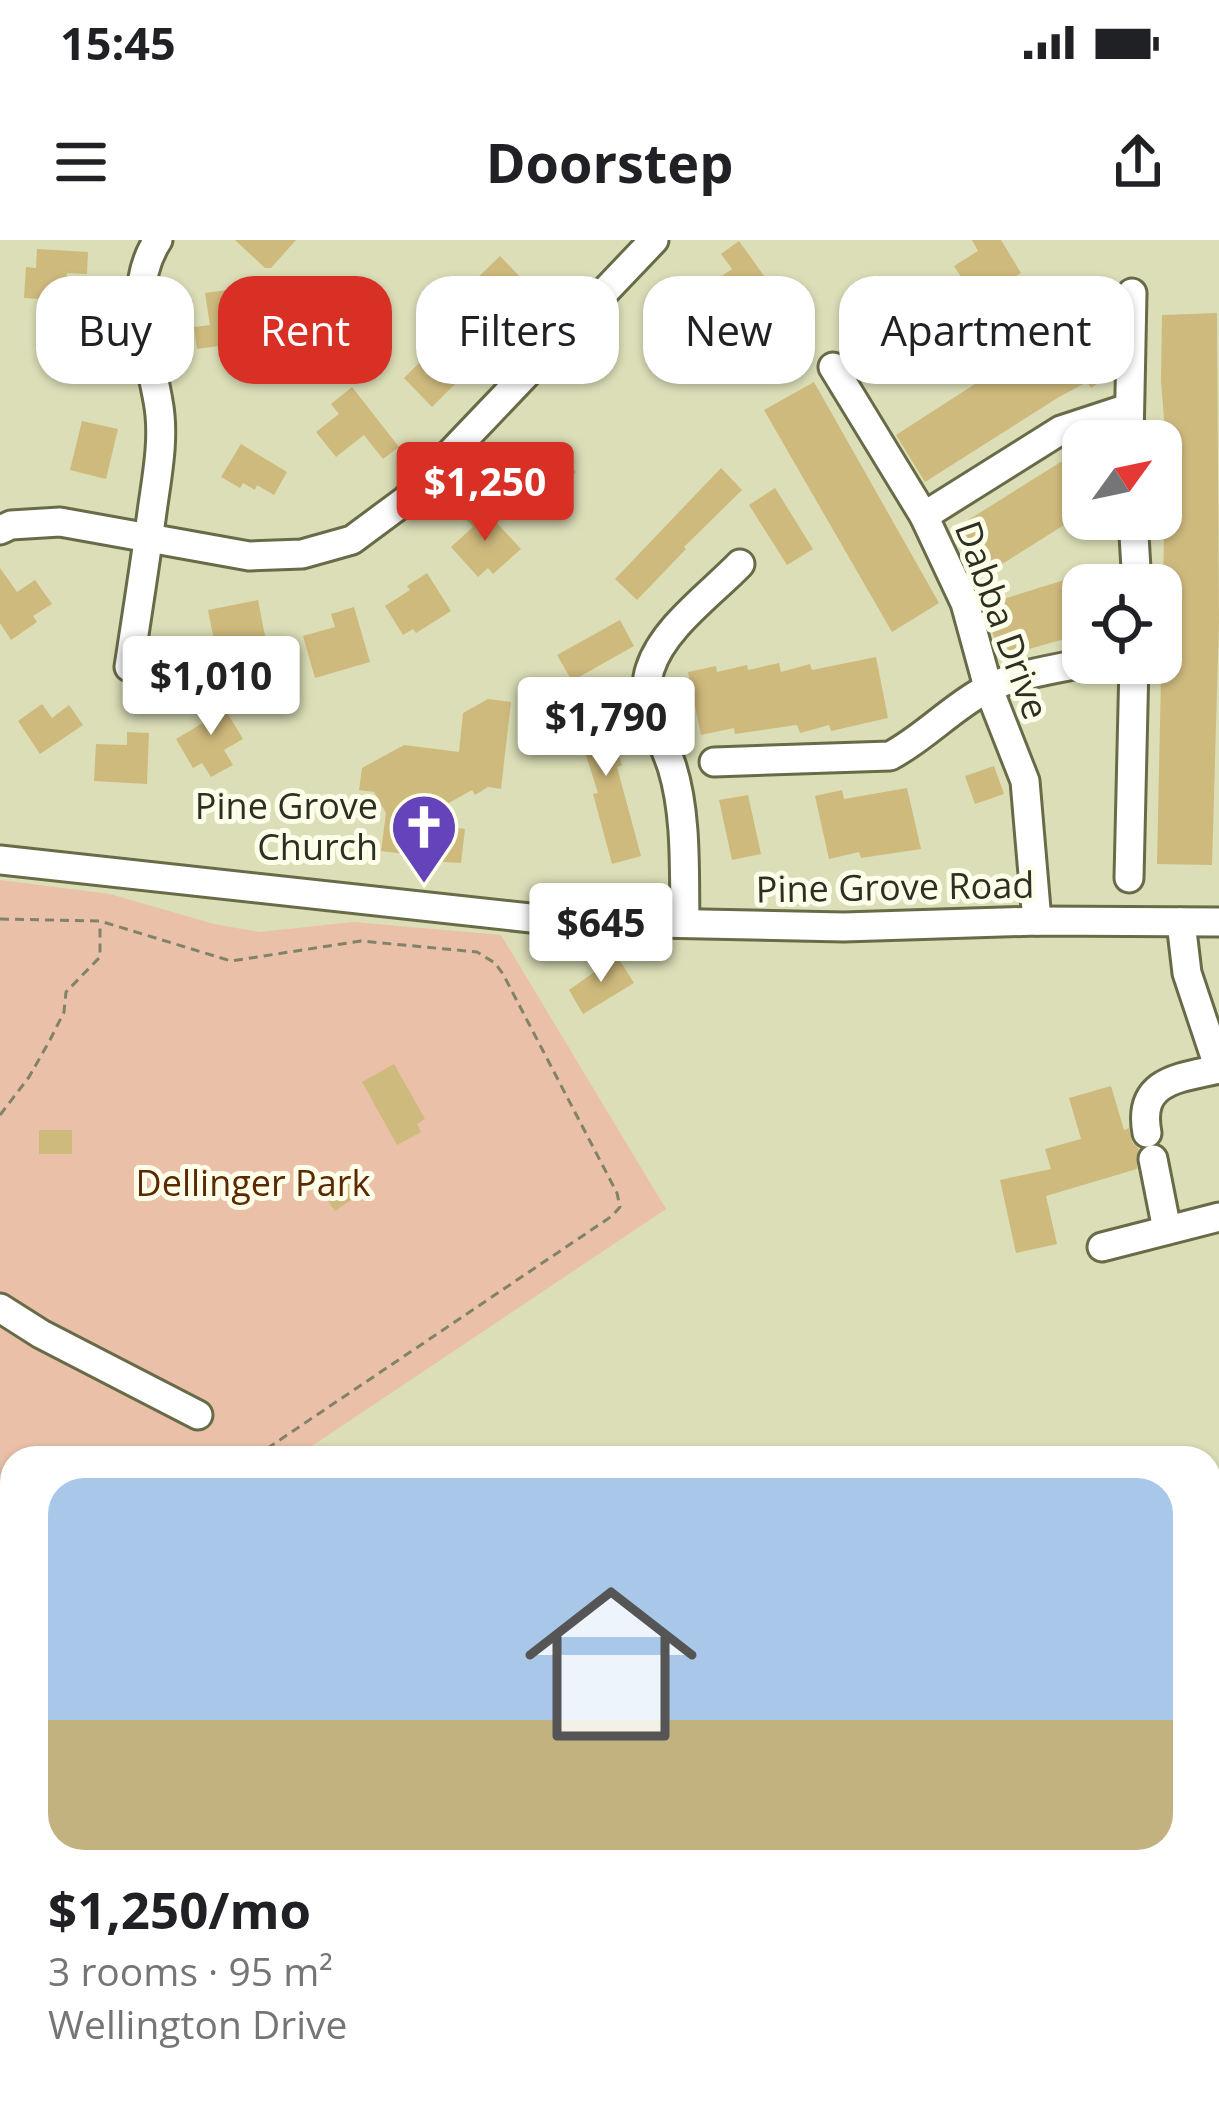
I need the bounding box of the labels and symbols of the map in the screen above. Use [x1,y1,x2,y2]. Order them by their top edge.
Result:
north arrow [1062,420,1182,540]
pin: $1,250 [387,442,583,544]
street label: Dabba Drive [944,514,1061,726]
pin: $1,010 [113,636,309,738]
pin: $1,790 [508,677,704,779]
place label: Pine Grove Church [195,781,378,871]
church icon: Pine Grove Church [389,792,459,886]
street label: Pine Grove Road [755,860,1035,913]
pin: $645 [530,883,672,985]
park label: Dellinger Park [136,1158,370,1207]

